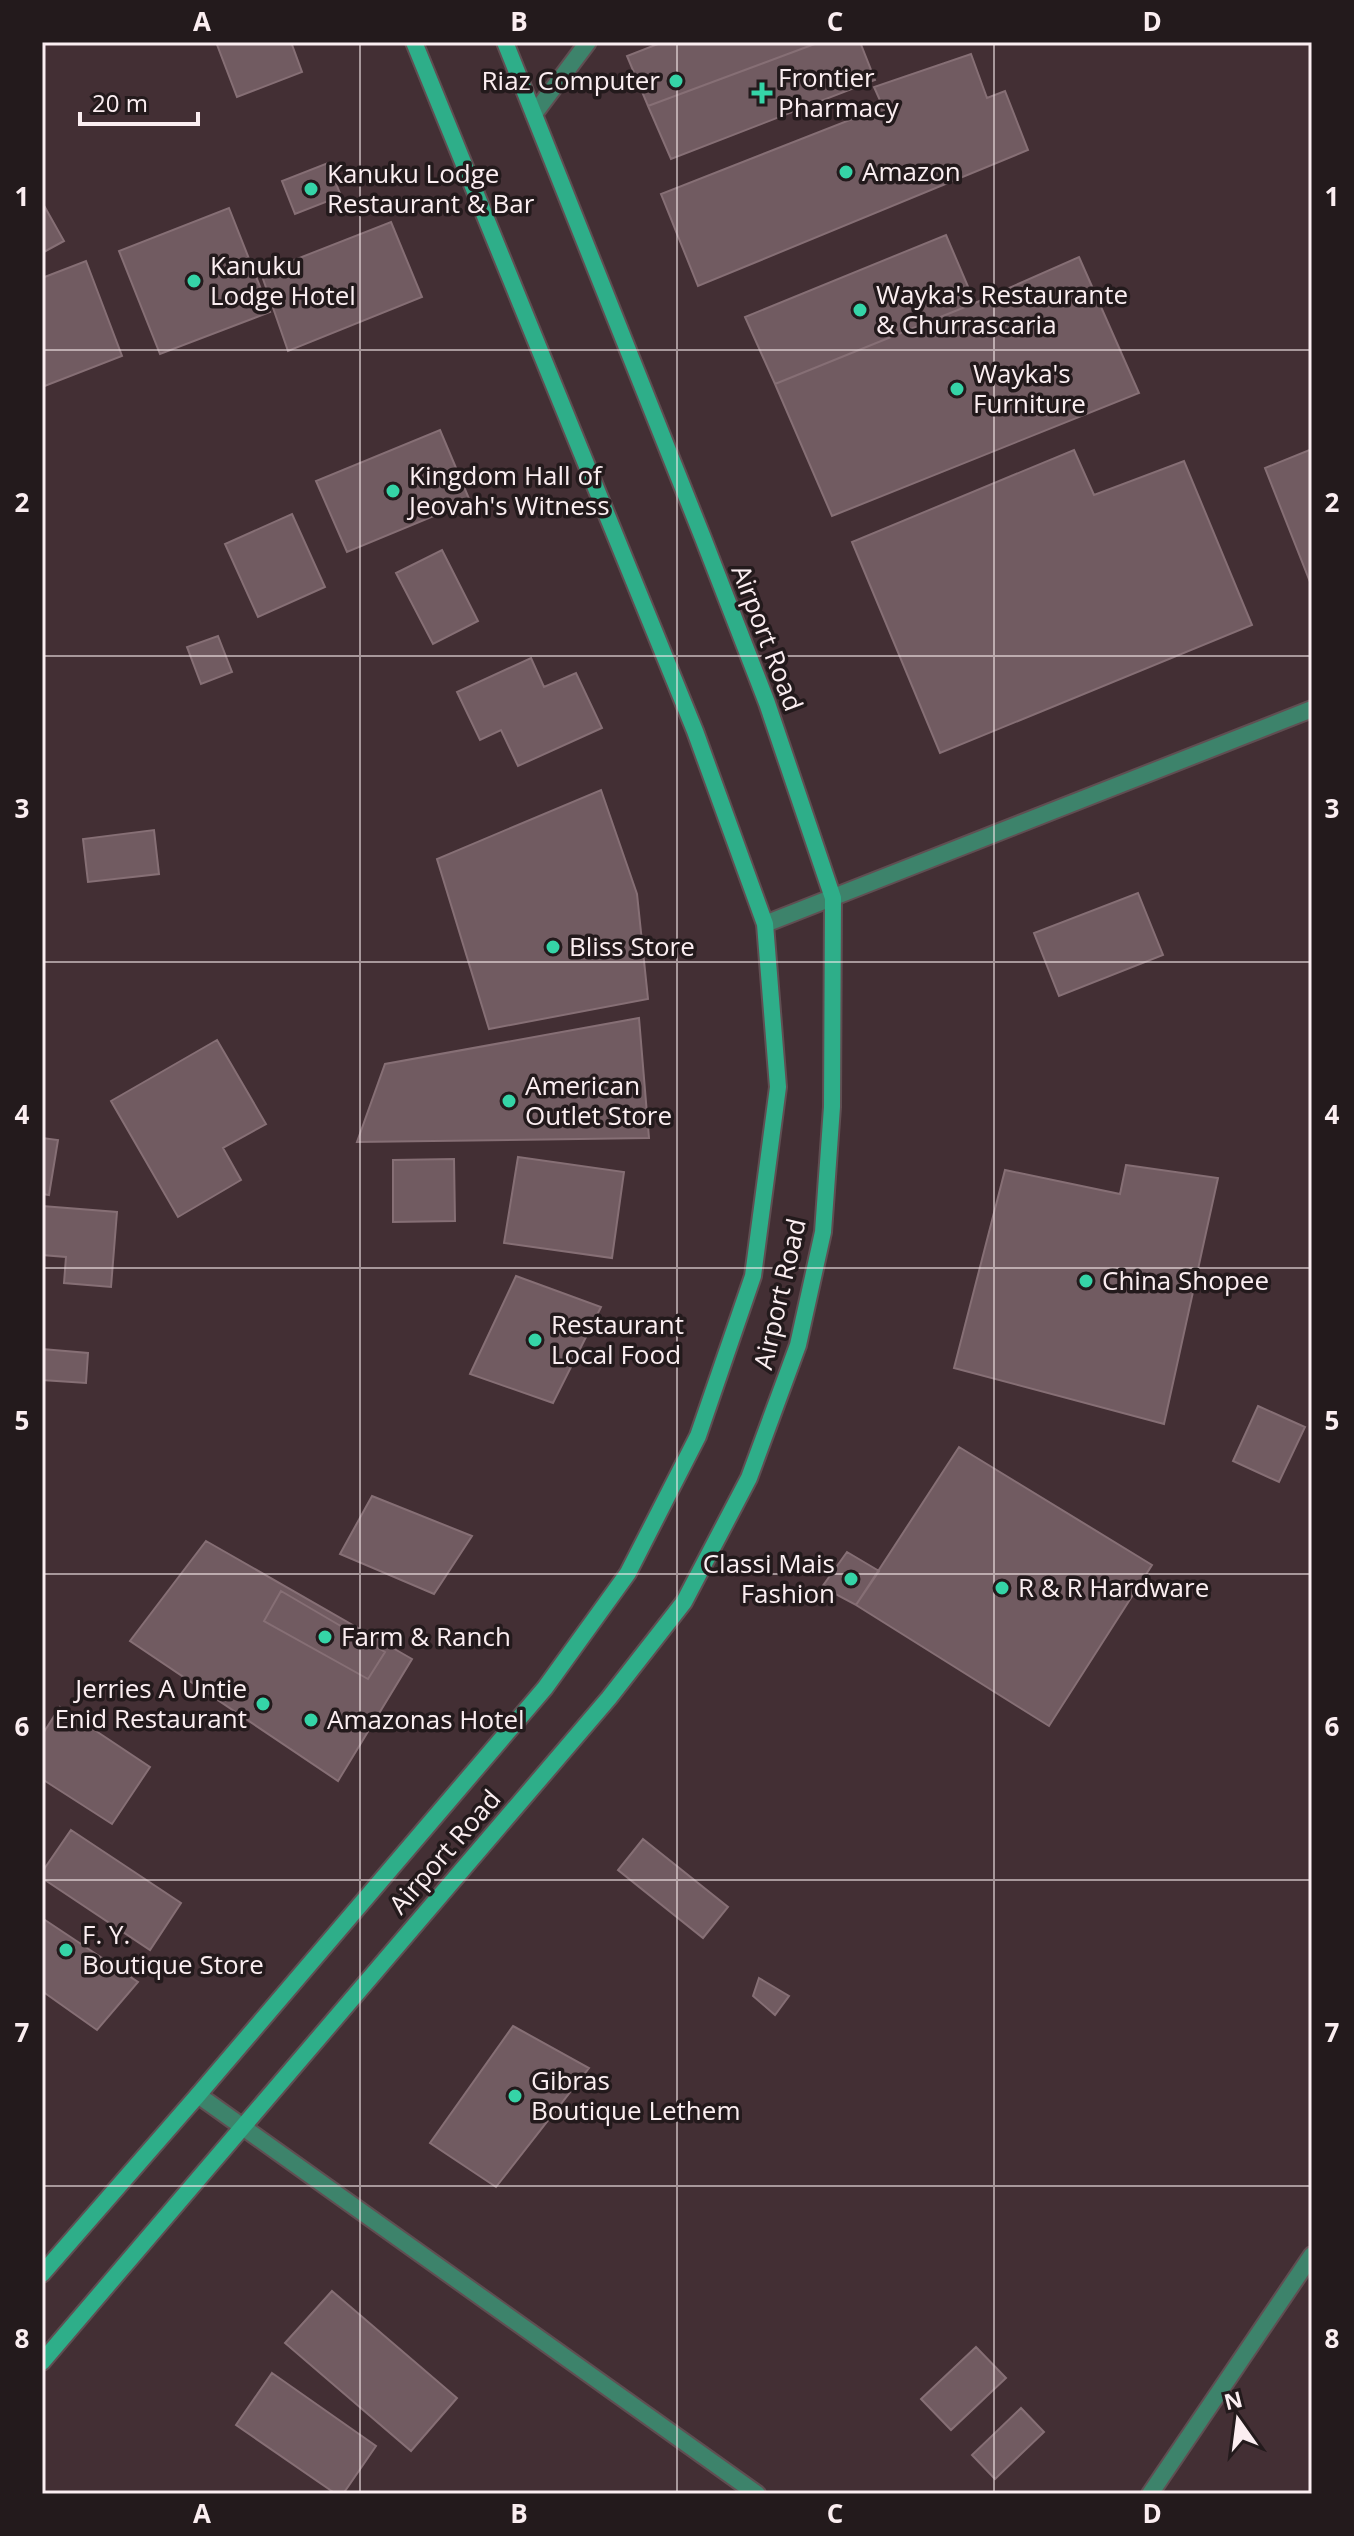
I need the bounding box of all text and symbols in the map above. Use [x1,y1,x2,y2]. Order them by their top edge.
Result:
text: A [193,3,211,39]
text: B [510,3,528,39]
text: C [827,3,843,39]
text: D [1142,3,1162,39]
place label: Frontier Pharmacy [778,59,900,125]
place label: Riaz Computer [482,62,660,98]
marker: Riaz Computer [667,72,685,90]
scale bar [80,76,198,126]
marker: Frontier Pharmacy [753,84,771,102]
text: 20 m [92,86,148,119]
place label: Amazon [862,153,961,189]
place label: Kanuku Lodge Restaurant & Bar [327,155,535,221]
marker: Amazon [837,163,855,181]
text: 1 [15,178,29,214]
text: 1 [1325,178,1339,214]
marker: Kanuku Lodge Restaurant & Bar [302,180,320,198]
place label: Kanuku Lodge Hotel [210,247,356,313]
marker: Kanuku Lodge Hotel [185,272,203,290]
place label: Wayka's Restaurante & Churrascaria [876,276,1128,342]
marker: Wayka's Restaurante & Churrascaria [851,301,869,319]
place label: Wayka's Furniture [973,355,1086,421]
marker: Wayka's Furniture [948,380,966,398]
place label: Kingdom Hall of Jeovah's Witness [406,457,610,523]
marker: Kingdom Hall of Jeovah's Witness [384,482,402,500]
text: 2 [15,484,30,520]
text: 2 [1325,484,1340,520]
street label: Airport Road [724,559,812,716]
text: 3 [15,790,29,826]
text: 3 [1325,790,1339,826]
place label: Bliss Store [569,928,695,964]
marker: Bliss Store [544,938,562,956]
place label: American Outlet Store [525,1067,672,1133]
marker: American Outlet Store [500,1092,518,1110]
text: 4 [15,1096,30,1132]
text: 4 [1325,1096,1340,1132]
street label: Airport Road [744,1215,814,1373]
place label: China Shopee [1102,1262,1269,1298]
marker: China Shopee [1077,1272,1095,1290]
place label: Restaurant Local Food [551,1306,684,1372]
marker: Restaurant Local Food [526,1331,544,1349]
text: 5 [15,1402,29,1438]
text: 5 [1325,1402,1339,1438]
place label: Classi Mais Fashion [703,1545,835,1611]
place label: R & R Hardware [1018,1569,1209,1605]
marker: Classi Mais Fashion [842,1570,860,1588]
marker: R & R Hardware [993,1579,1011,1597]
place label: Farm & Ranch [341,1618,511,1654]
marker: Farm & Ranch [316,1628,334,1646]
place label: Jerries A Untie Enid Restaurant [54,1670,247,1736]
marker: Jerries A Untie Enid Restaurant [254,1695,272,1713]
place label: Amazonas Hotel [327,1701,525,1737]
text: 6 [15,1708,30,1744]
text: 6 [1325,1708,1340,1744]
marker: Amazonas Hotel [302,1711,320,1729]
street label: Airport Road [380,1781,508,1921]
place label: F. Y. Boutique Store [82,1916,264,1982]
marker: F. Y. Boutique Store [57,1941,75,1959]
text: 7 [15,2014,30,2050]
text: 7 [1325,2014,1340,2050]
place label: Gibras Boutique Lethem [531,2062,740,2128]
marker: Gibras Boutique Lethem [506,2087,524,2105]
text: 8 [15,2320,29,2356]
text: 8 [1325,2320,1339,2356]
north arrow [1198,2380,1278,2460]
text: N [1221,2383,1245,2416]
text: A [193,2495,211,2531]
text: B [510,2495,528,2531]
text: C [827,2495,843,2531]
text: D [1142,2495,1162,2531]

